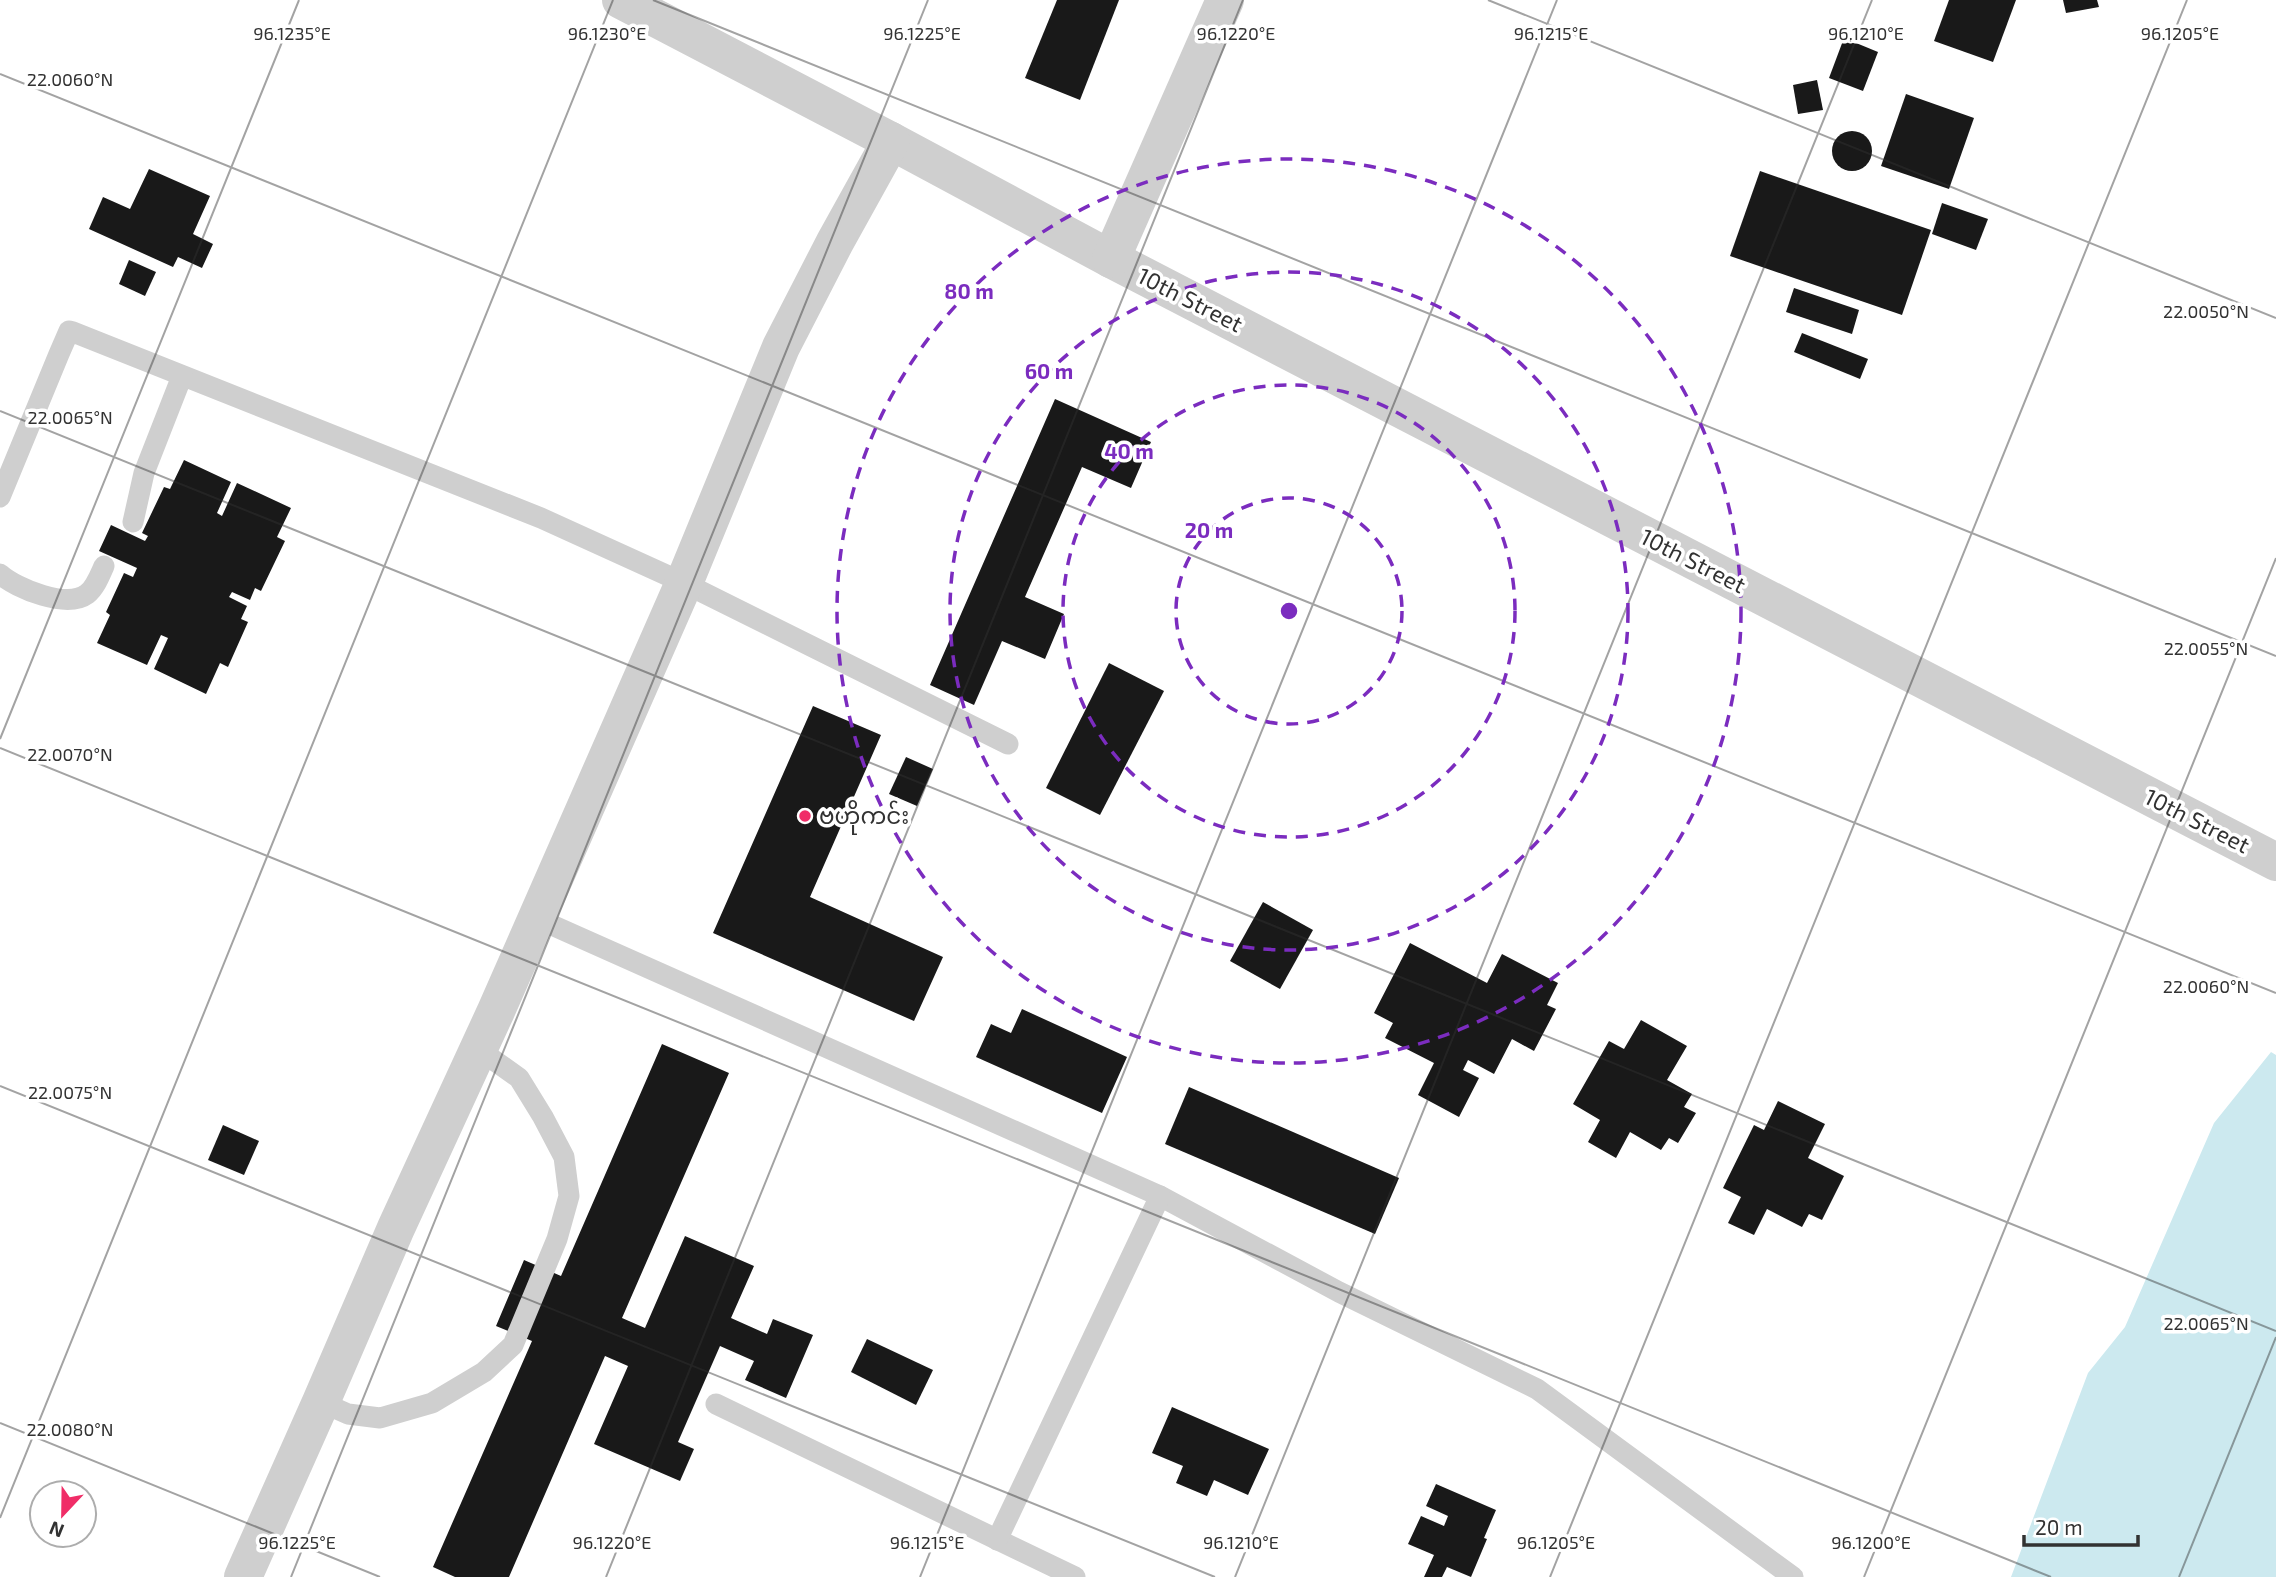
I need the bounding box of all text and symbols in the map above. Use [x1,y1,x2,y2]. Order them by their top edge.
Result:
text: 96.1235°E [253,22,331,44]
text: 96.1230°E [568,22,646,44]
text: 96.1225°E [883,22,961,44]
text: 96.1220°E [1197,22,1275,44]
text: 96.1215°E [1514,22,1588,44]
text: 96.1210°E [1828,22,1904,44]
text: 96.1205°E [2141,22,2219,44]
text: 22.0060°N [27,68,113,90]
street label: 10th Street [1133,261,1248,338]
text: 80 m [944,278,994,303]
text: 22.0050°N [2163,300,2249,322]
text: 60 m [1025,358,1073,383]
text: 22.0065°N [27,406,113,428]
text: 40 m [1104,438,1154,463]
text: 20 m [1185,517,1233,542]
street label: 10th Street [1636,522,1751,599]
centre of rings [1277,599,1301,623]
text: 22.0055°N [2164,637,2248,659]
text: 22.0070°N [27,743,113,765]
street label: 10th Street [2140,782,2255,859]
place label: ဗဟိုကင်း [819,800,909,835]
marker: ဗဟိုကင်း [797,808,813,824]
text: 22.0060°N [2163,975,2249,997]
text: 22.0075°N [28,1081,112,1103]
text: 22.0065°N [2163,1312,2249,1334]
text: 22.0080°N [26,1418,114,1440]
north arrow [28,1479,98,1549]
scale bar [2024,1504,2138,1548]
text: 20 m [2035,1514,2083,1539]
text: N [46,1517,67,1543]
text: 96.1225°E [258,1531,336,1553]
text: 96.1220°E [573,1531,651,1553]
text: 96.1215°E [890,1531,964,1553]
text: 96.1210°E [1203,1531,1279,1553]
text: 96.1205°E [1517,1531,1595,1553]
text: 96.1200°E [1831,1531,1911,1553]

